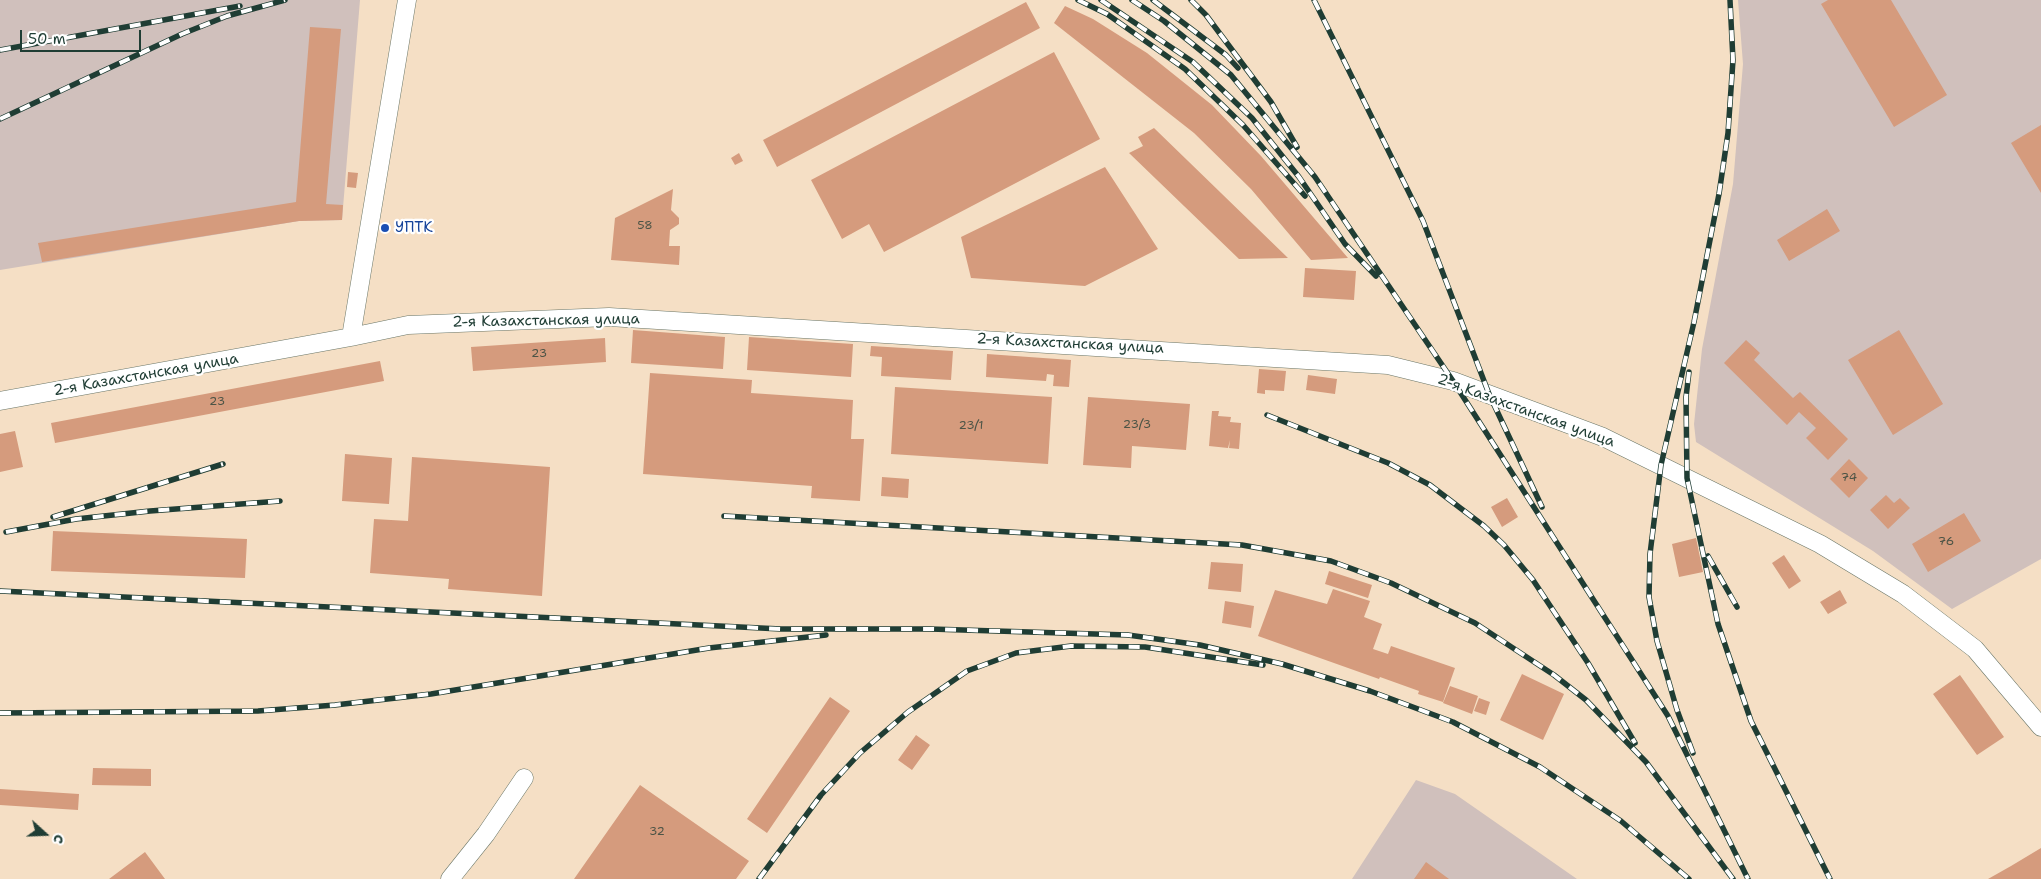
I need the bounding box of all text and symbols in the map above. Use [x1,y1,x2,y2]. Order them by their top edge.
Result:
scale bar [22,20,144,52]
text: 50 m [28,29,66,49]
place label: УПТК [395,219,433,237]
house number: 58 [637,219,653,233]
marker: УПТК [379,222,391,234]
street label: 2-я Казахстанская улица [452,310,640,332]
street label: 2-я Казахстанская улица [976,330,1164,358]
house number: 23 [531,347,547,361]
street label: 2-я Казахстанская улица [52,350,240,400]
street label: 2-я Казахстанская улица [1435,370,1617,452]
house number: 23 [209,395,225,409]
house number: 23/3 [1123,418,1151,432]
house number: 23/1 [958,419,984,433]
house number: 74 [1841,471,1857,485]
house number: 76 [1938,535,1954,549]
north arrow [20,809,70,859]
house number: 32 [649,825,665,839]
text: С [49,832,69,846]

